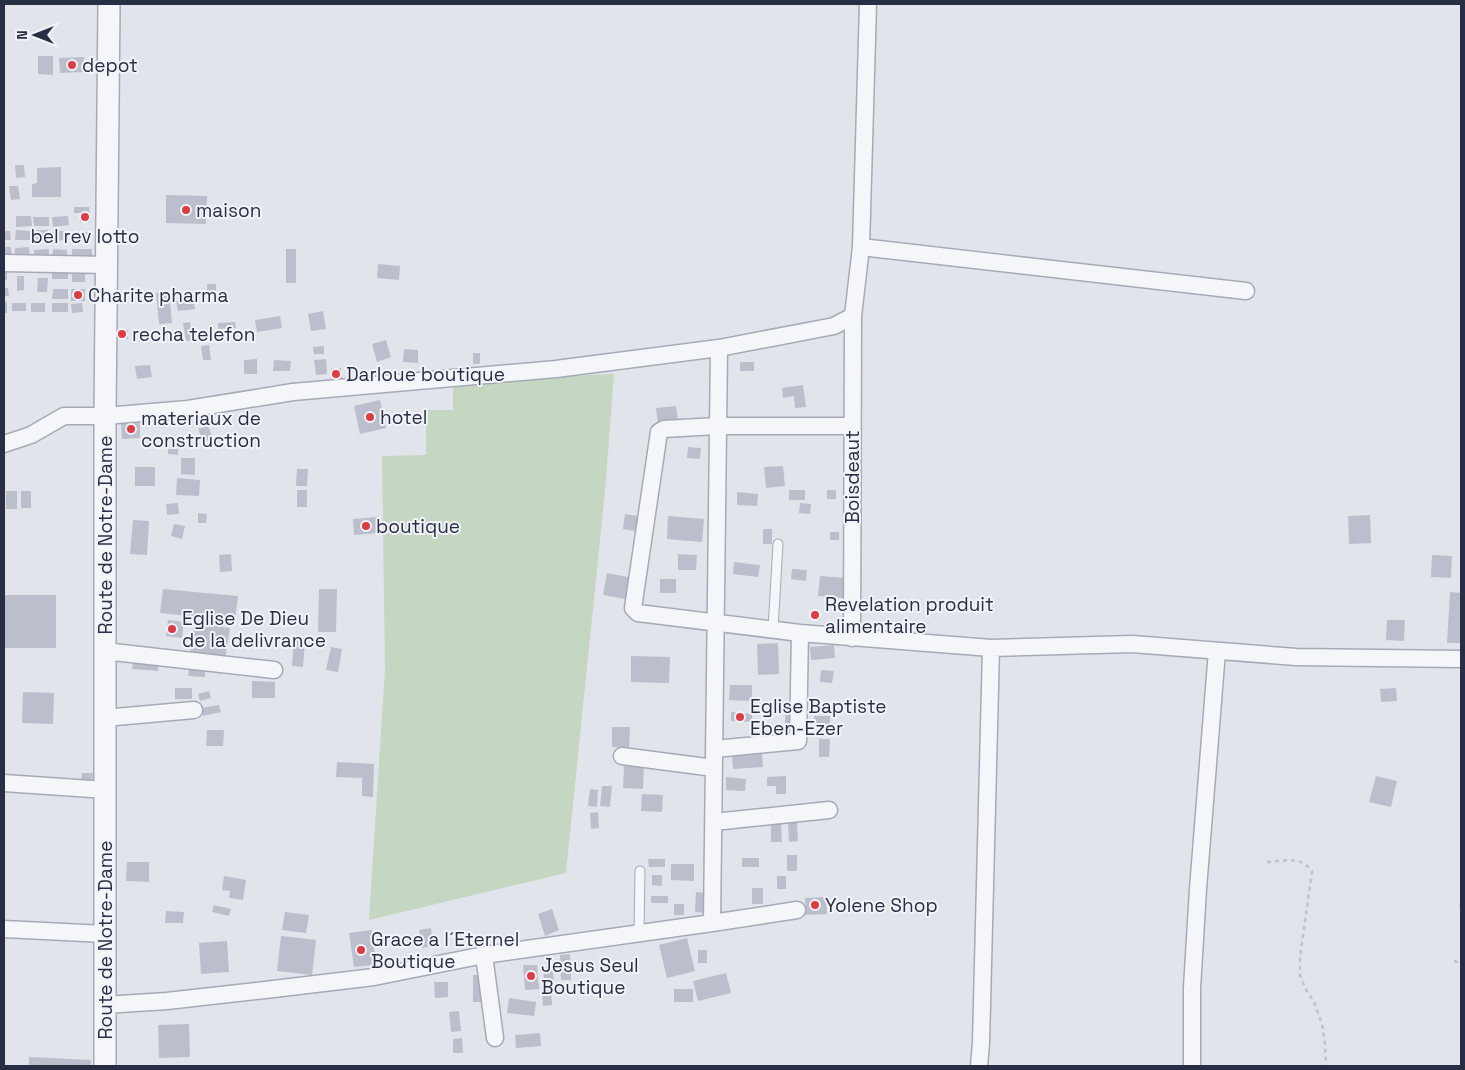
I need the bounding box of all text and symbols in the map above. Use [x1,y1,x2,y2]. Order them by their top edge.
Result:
north arrow [10,10,60,60]
text: N [13,30,31,40]
place label: depot [82,53,138,78]
marker: depot [66,59,78,71]
place label: maison [196,198,261,223]
marker: maison [180,204,192,216]
marker: bel rev lotto [79,211,91,223]
place label: bel rev lotto [31,224,139,249]
place label: Charite pharma [88,283,228,308]
marker: Charite pharma [72,289,84,301]
place label: recha telefon [132,322,255,347]
marker: recha telefon [116,328,128,340]
place label: Darloue boutique [346,362,505,387]
marker: Darloue boutique [330,368,342,380]
place label: hotel [380,405,427,430]
place label: materiaux de construction [141,406,261,453]
marker: hotel [364,411,376,423]
marker: materiaux de construction [125,423,137,435]
street label: Boisdeaut [840,430,865,524]
street label: Route de Notre-Dame [93,436,118,634]
place label: boutique [376,514,460,539]
marker: boutique [360,520,372,532]
place label: Revelation produit alimentaire [825,592,994,639]
place label: Eglise De Dieu de la delivrance [182,606,326,653]
marker: Revelation produit alimentaire [809,609,821,621]
marker: Eglise De Dieu de la delivrance [166,623,178,635]
place label: Eglise Baptiste Eben-Ezer [750,694,887,741]
marker: Eglise Baptiste Eben-Ezer [734,711,746,723]
street label: Route de Notre-Dame [93,841,118,1039]
place label: Yolene Shop [825,893,938,918]
marker: Yolene Shop [809,899,821,911]
place label: Grace a l´Eternel Boutique [371,927,519,974]
marker: Grace a l´Eternel Boutique [355,944,367,956]
place label: Jesus Seul Boutique [541,953,639,1000]
marker: Jesus Seul Boutique [525,970,537,982]

